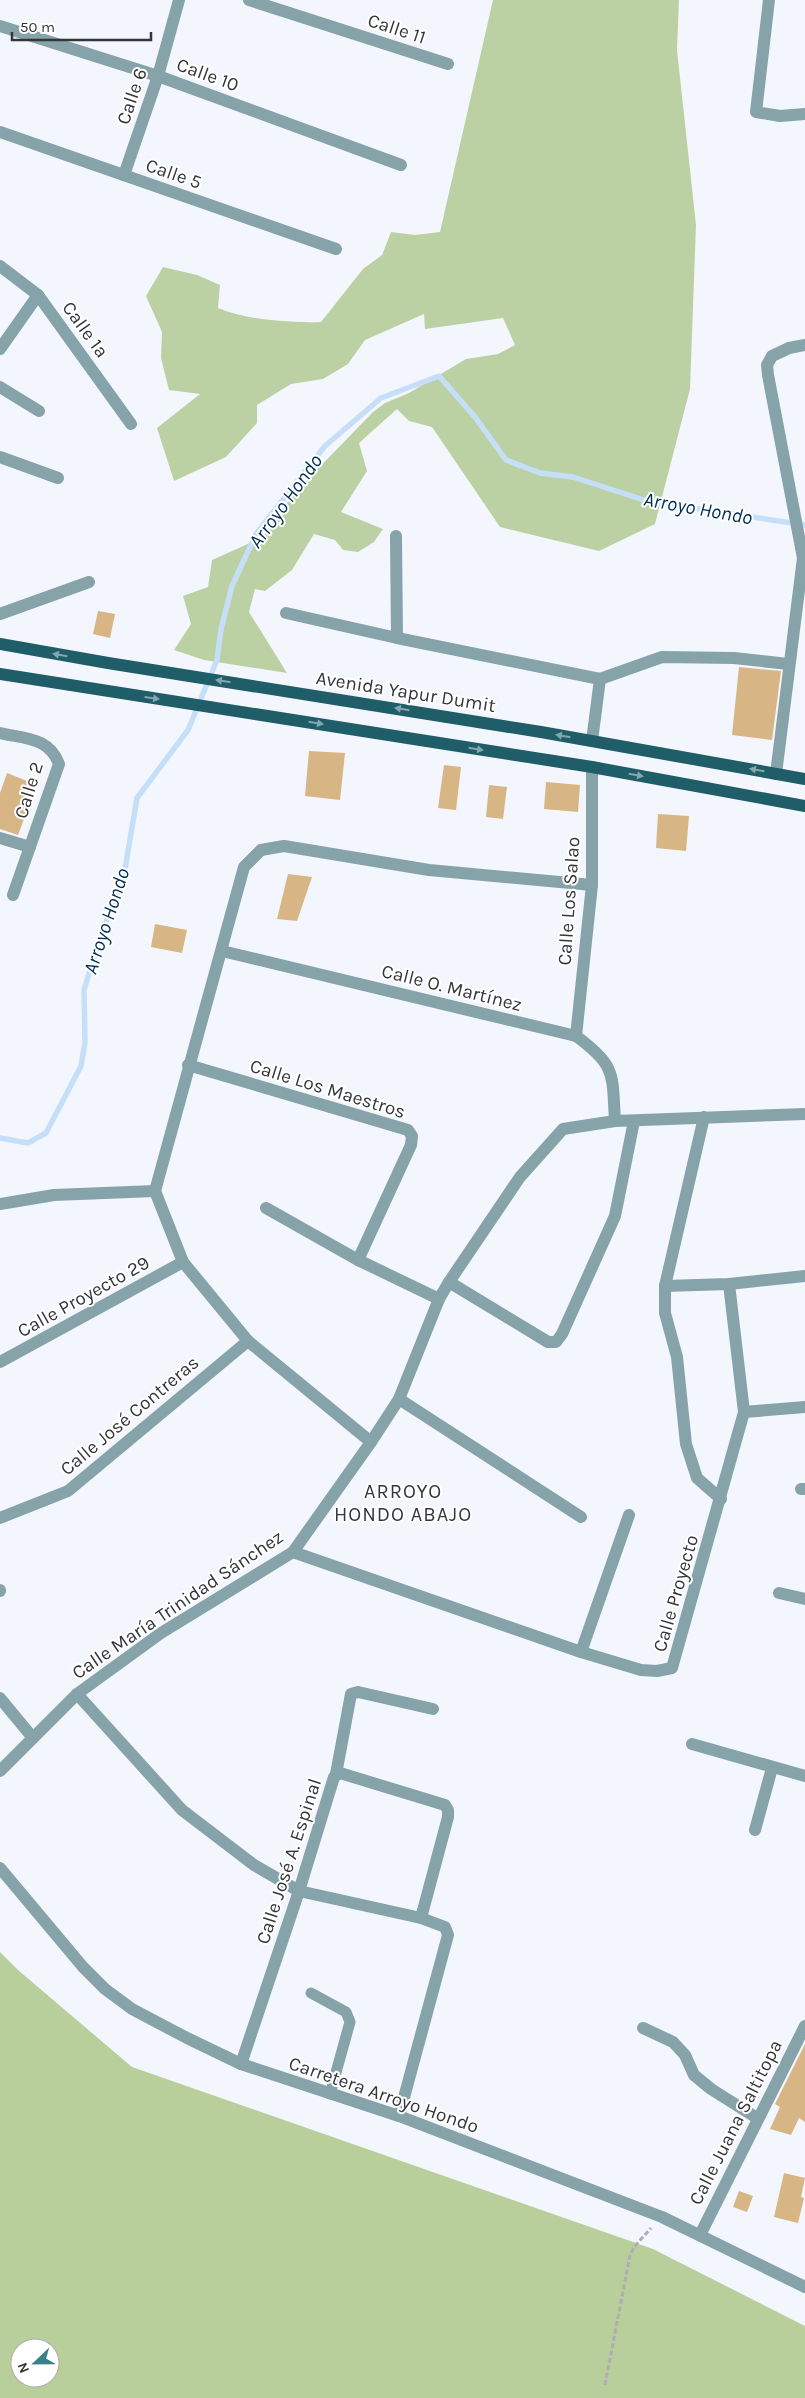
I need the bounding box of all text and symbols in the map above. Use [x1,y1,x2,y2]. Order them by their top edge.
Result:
street label: Calle 11 [365,9,428,49]
scale bar [12,10,151,42]
text: 50 m [20,18,55,36]
street label: Calle 10 [174,54,242,96]
street label: Calle 6 [112,65,152,127]
street label: Calle 5 [143,154,205,194]
street label: Calle 1a [58,297,113,362]
water label: Arroyo Hondo [244,450,327,553]
water label: Arroyo Hondo [642,488,754,529]
one-way arrow [52,650,68,658]
street label: Avenida Yapur Dumit [314,667,497,717]
one-way arrow [214,677,230,685]
one-way arrow [144,695,160,703]
one-way arrow [394,705,410,713]
one-way arrow [308,719,324,727]
one-way arrow [555,732,570,740]
one-way arrow [468,745,484,753]
street label: Calle 2 [10,759,48,821]
one-way arrow [749,766,765,774]
one-way arrow [629,772,645,780]
street label: Calle Los Salao [554,836,584,966]
water label: Arroyo Hondo [79,865,134,977]
street label: Calle O. Martínez [379,960,524,1016]
street label: Calle Los Maestros [247,1055,408,1123]
street label: Calle Proyecto 29 [14,1252,153,1342]
street label: Calle José Contreras [56,1351,203,1480]
district label: ARROYO HONDO ABAJO [334,1480,472,1526]
street label: Calle María Trinidad Sánchez [68,1526,287,1684]
street label: Calle Proyecto [649,1532,703,1654]
street label: Calle José A. Espinal [252,1776,326,1947]
street label: Calle Juana Saltitopa [685,2036,787,2209]
street label: Carretera Arroyo Hondo [286,2052,481,2138]
north arrow [10,2338,60,2388]
text: N [14,2360,33,2376]

